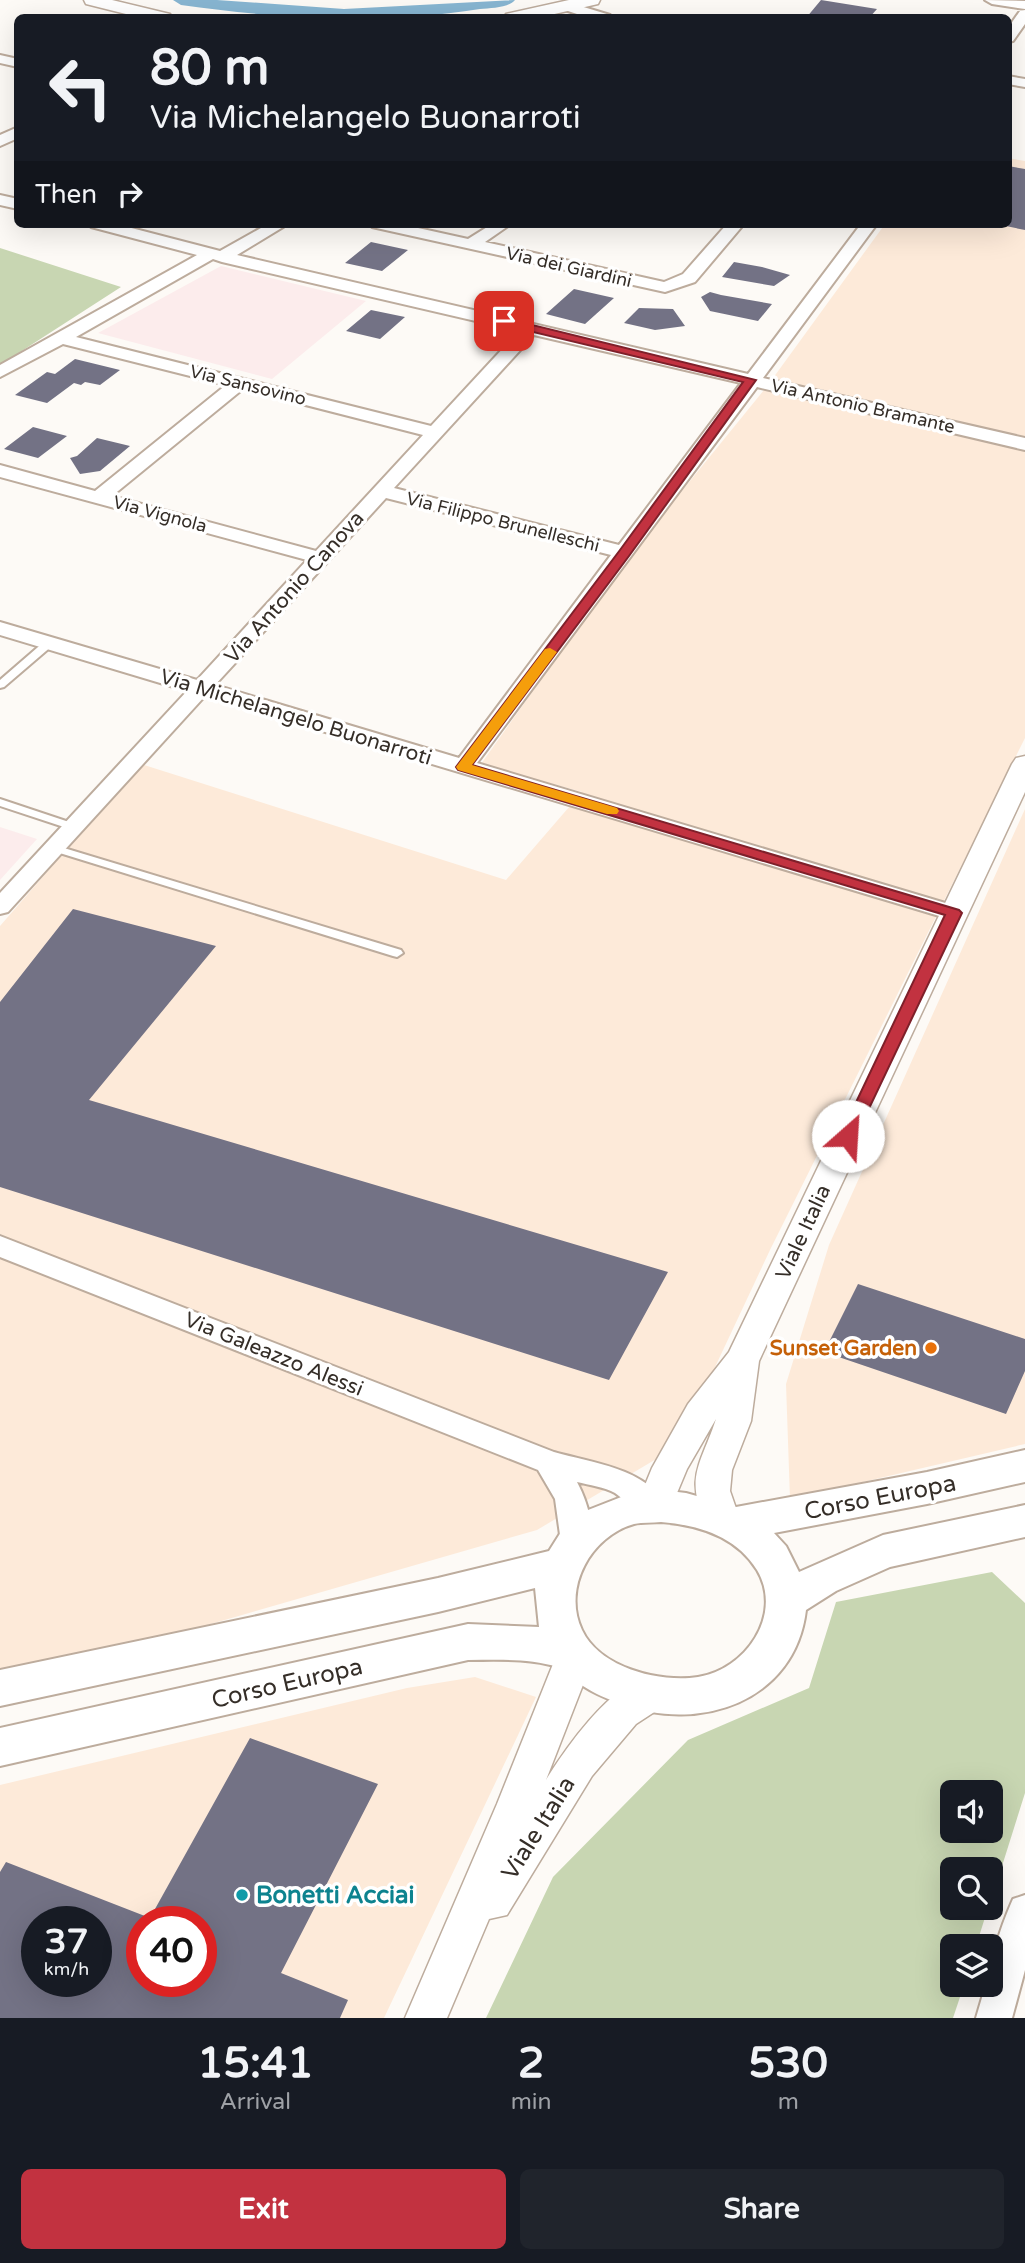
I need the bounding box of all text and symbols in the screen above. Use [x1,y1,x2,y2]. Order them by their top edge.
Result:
text: 80 m [150,39,269,98]
icon: left [35,42,126,133]
text: Via Michelangelo Buonarroti [150,99,581,137]
icon: right [111,175,149,213]
text: Then [35,179,97,210]
street label: Via dei Giardini [504,242,634,292]
pin [474,291,534,351]
icon: arrive [485,302,523,340]
street label: Via Sansovino [188,360,309,410]
street label: Via Antonio Bramante [769,374,957,438]
street label: Via Filippo Brunelleschi [404,487,602,557]
street label: Via Vignola [111,491,209,537]
street label: Via Antonio Canova [219,506,369,669]
street label: Via Michelangelo Buonarroti [157,664,435,771]
position arrow [811,1099,885,1173]
street label: Viale Italia [771,1181,836,1284]
street label: Via Galeazzo Alessi [181,1307,367,1402]
place label: Sunset Garden [770,1336,917,1361]
marker: Sunset Garden [923,1340,939,1356]
street label: Corso Europa [802,1469,959,1526]
street label: Corso Europa [209,1652,365,1715]
street label: Viale Italia [495,1771,582,1885]
map controls [940,1780,1003,1997]
button: sound [940,1780,1003,1843]
button: search [940,1857,1003,1920]
place label: Bonetti Acciai [256,1881,414,1910]
marker: Bonetti Acciai [234,1887,250,1903]
speed limit sign: 40 [126,1906,217,1997]
text: 37 [45,1921,88,1963]
button: layers [940,1934,1003,1997]
text: km/h [44,1958,89,1980]
text: 15:41 [197,2038,314,2089]
text: 2 [518,2038,544,2089]
text: 530 [749,2038,828,2089]
text: Arrival [220,2088,291,2116]
text: min [511,2088,552,2116]
text: m [778,2088,799,2116]
button: Exit [21,2169,506,2249]
button: Share [520,2169,1004,2249]

